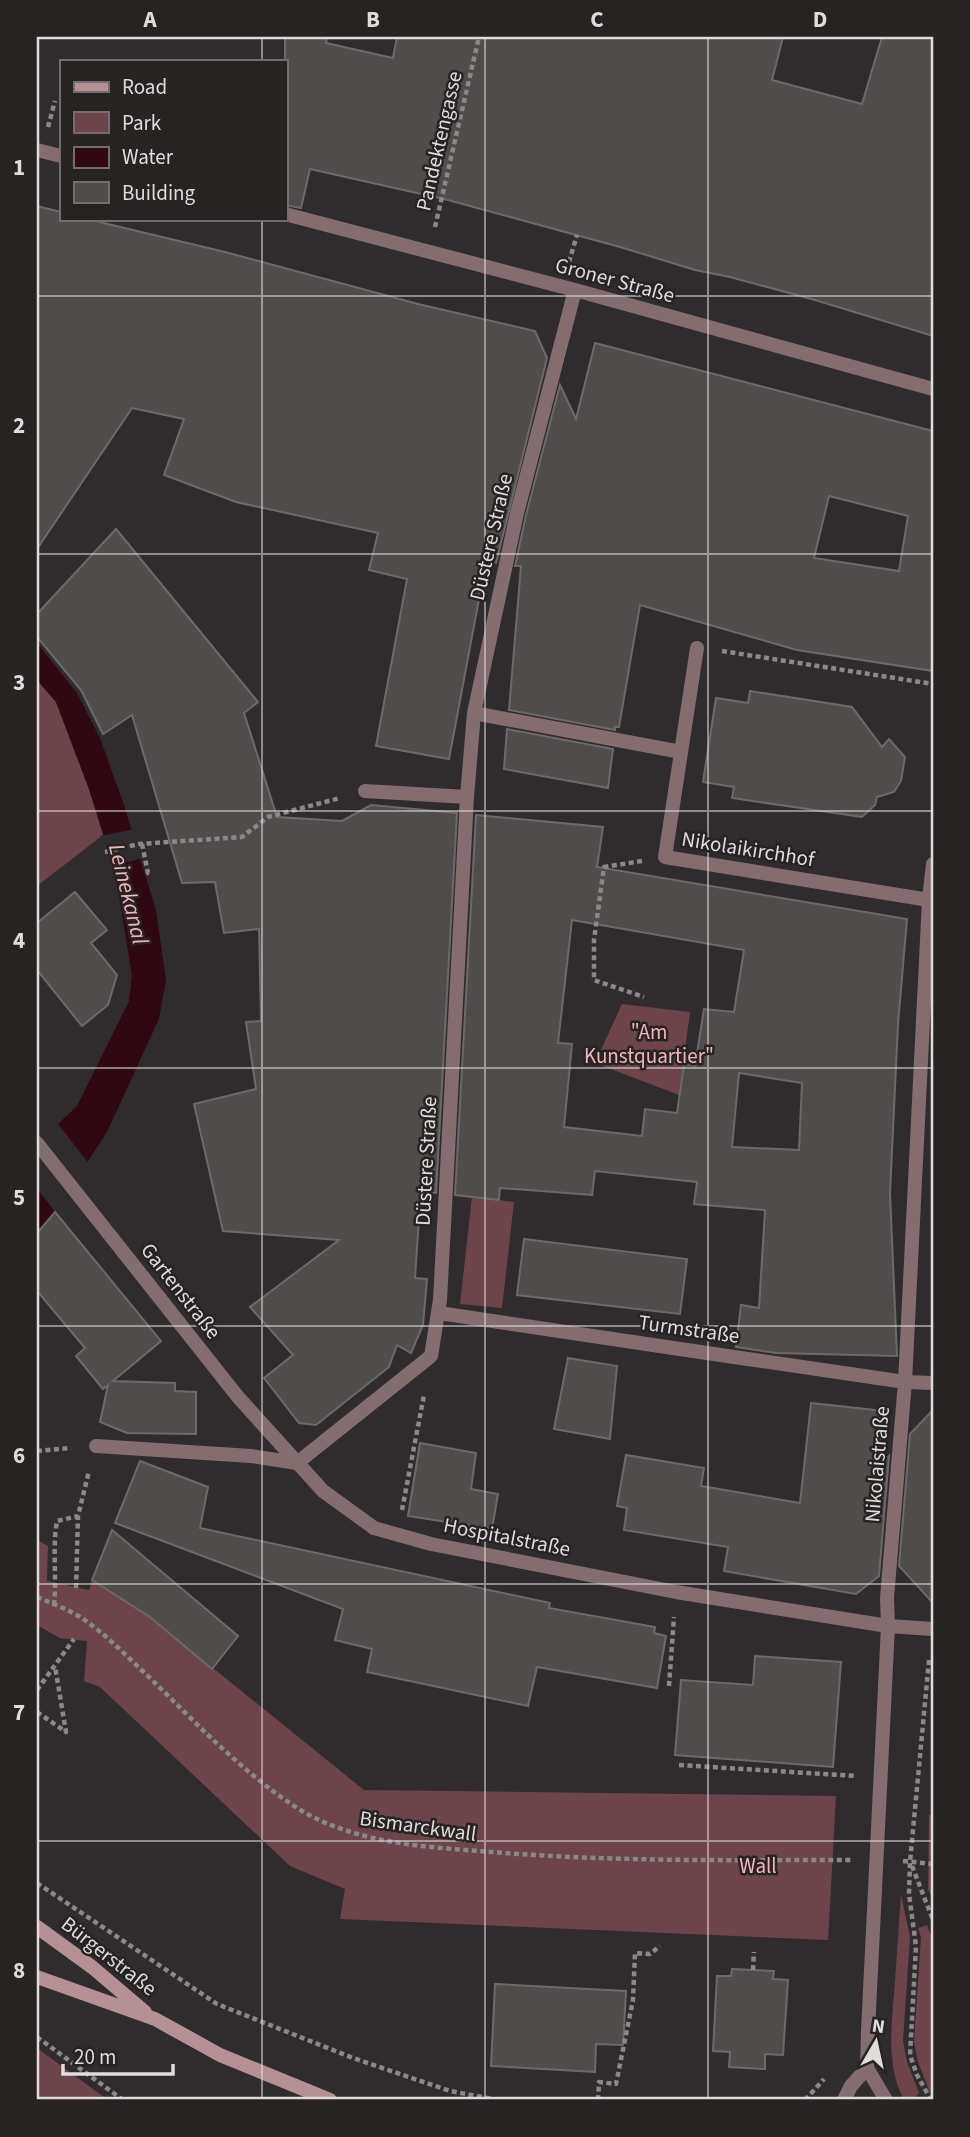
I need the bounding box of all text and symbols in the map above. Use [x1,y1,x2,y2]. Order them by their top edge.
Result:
text: A [142,3,157,36]
text: B [366,3,380,36]
text: C [590,3,604,36]
text: D [813,3,827,36]
legend [60,60,287,220]
street label: Pandektengasse [408,68,470,214]
text: Road [122,72,167,102]
text: Park [122,108,162,138]
text: Water [122,142,174,172]
text: 1 [13,151,25,184]
text: Building [122,178,196,208]
street label: Groner Straße [552,250,678,310]
text: 2 [13,409,25,442]
street label: Düstere Straße [462,471,520,603]
text: 3 [13,666,25,699]
street label: Nikolaikirchhof [680,824,817,874]
water label: Leinekanal [100,840,157,948]
text: 4 [13,924,25,957]
park label: "Am Kunstquartier" [584,1017,714,1071]
street label: Düstere Straße [408,1096,444,1226]
text: 5 [13,1181,25,1214]
street label: Gartenstraße [134,1236,228,1346]
street label: Turmstraße [637,1307,741,1351]
street label: Nikolaistraße [857,1405,897,1523]
text: 6 [13,1439,25,1472]
street label: Hospitalstraße [441,1510,573,1564]
text: 7 [13,1696,25,1729]
street label: Bismarckwall [358,1803,478,1849]
park label: Wall [739,1851,777,1881]
street label: Bürgerstraße [55,1909,163,2003]
text: 8 [13,1954,25,1987]
north arrow [841,2008,911,2078]
text: N [870,2012,887,2041]
scale bar [63,2032,173,2076]
text: 20 m [74,2042,116,2072]

